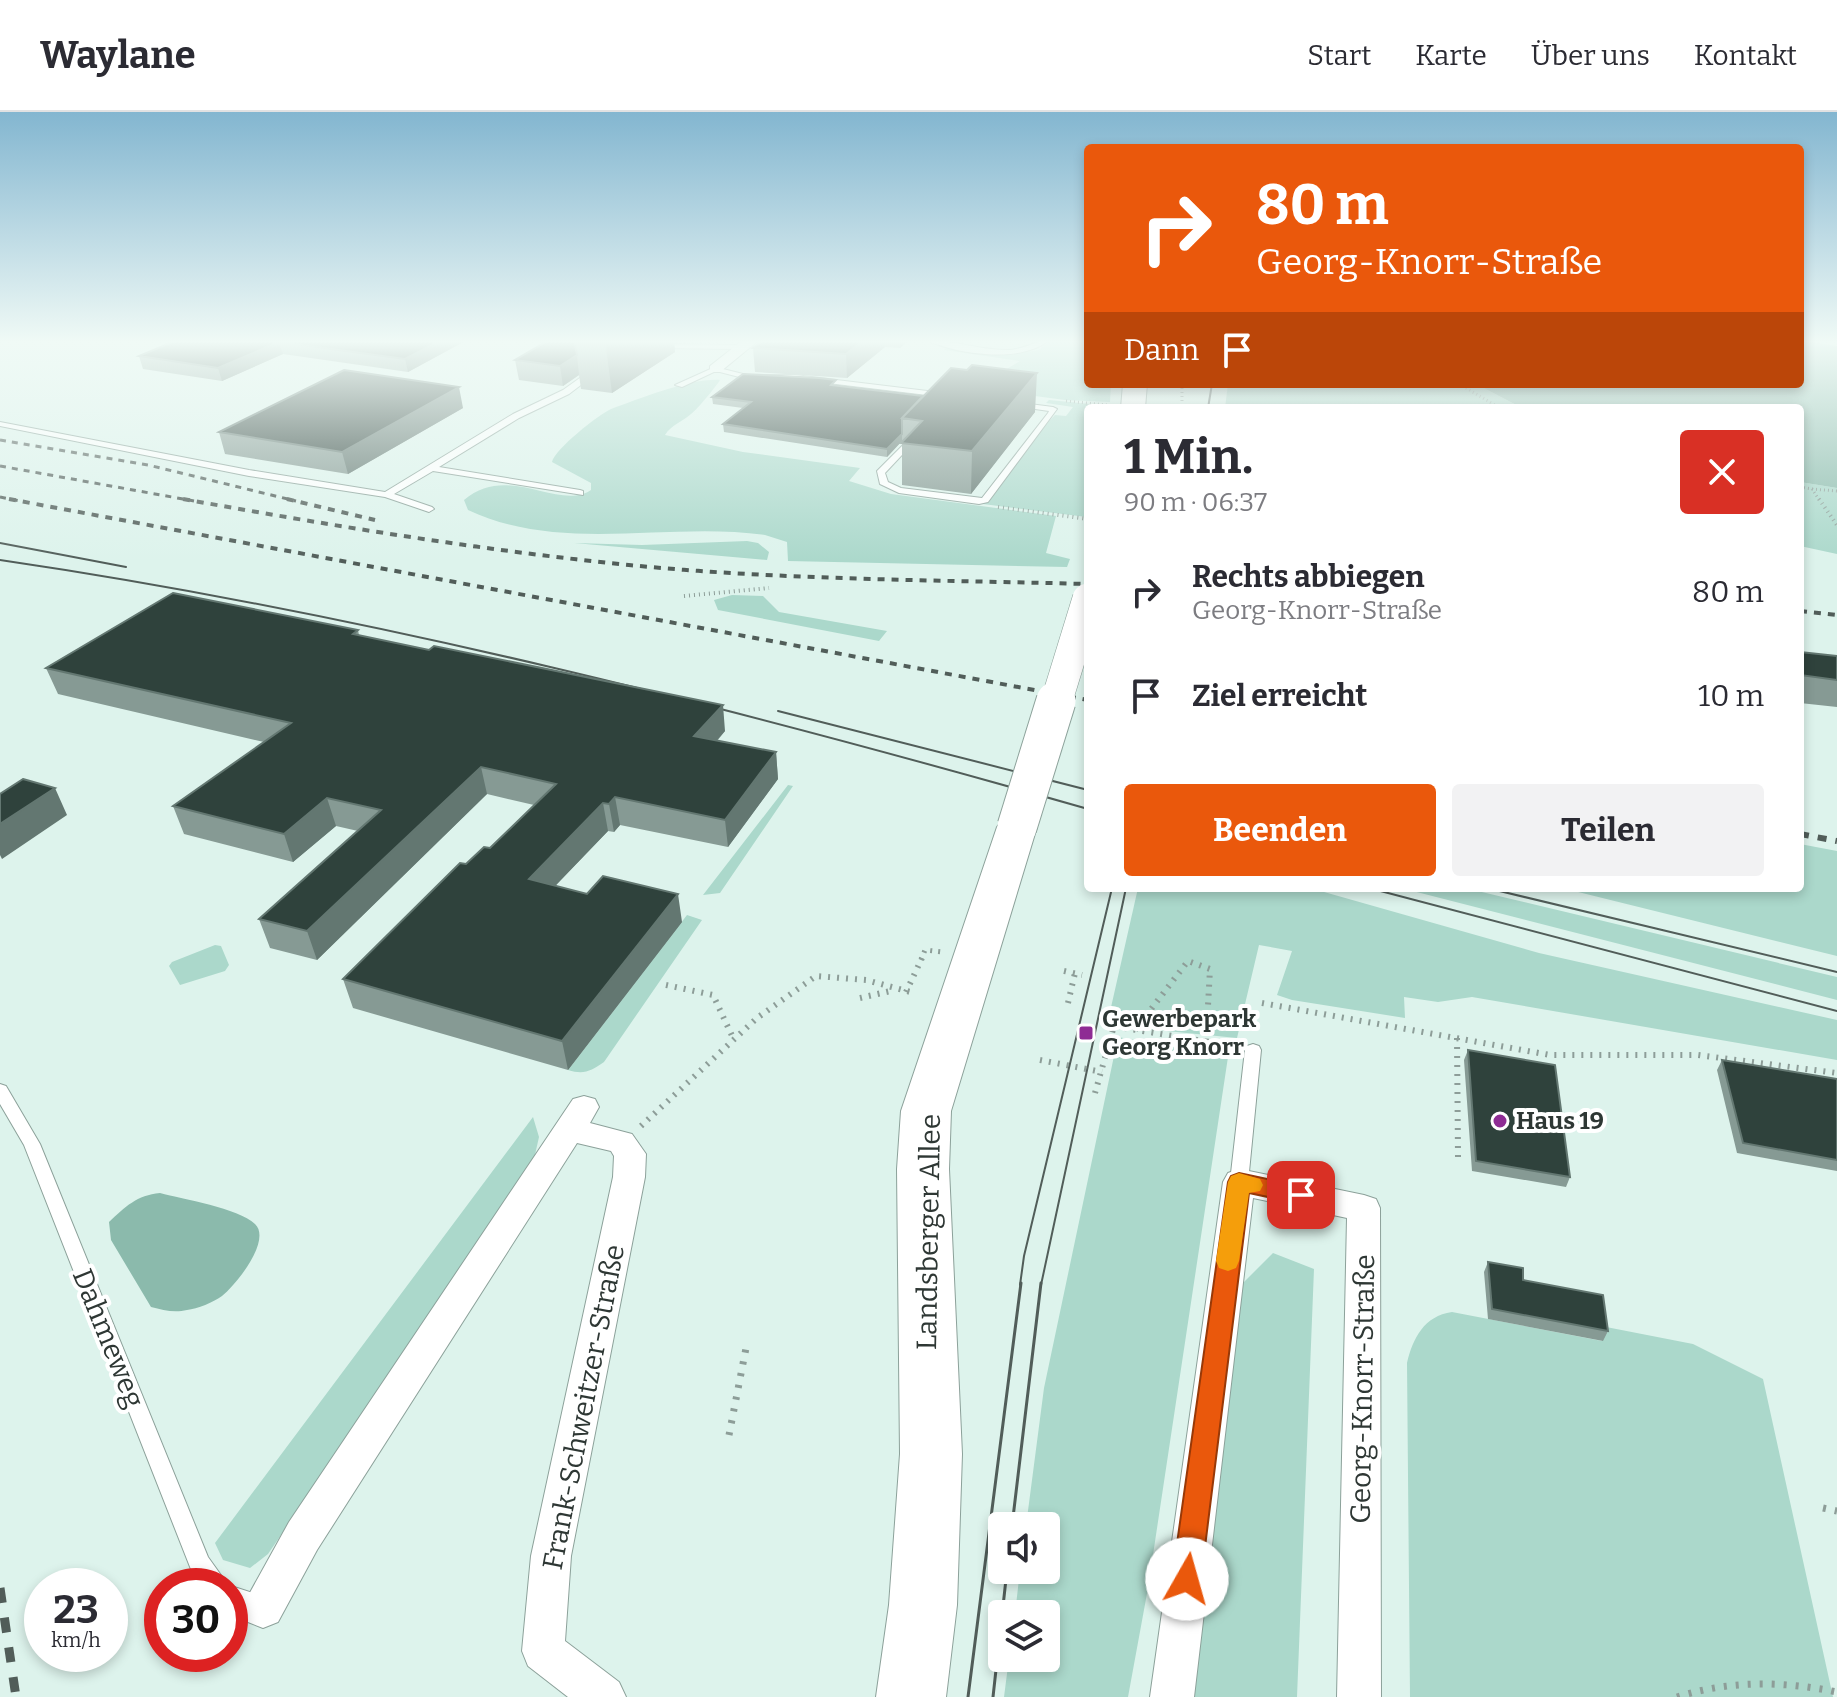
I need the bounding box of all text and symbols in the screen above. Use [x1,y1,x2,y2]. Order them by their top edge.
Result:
text: Waylane [40,32,196,78]
text: Start [1307,39,1371,72]
text: Karte [1415,39,1487,72]
text: Über uns [1531,39,1650,72]
text: Kontakt [1694,39,1797,72]
text: 80 m [1256,172,1389,239]
icon: right [1124,176,1228,280]
text: Georg-Knorr-Straße [1256,240,1602,284]
icon: arrive [1215,328,1259,372]
text: Dann [1124,332,1199,368]
text: 1 Min. [1124,428,1253,486]
button: close [1680,430,1764,514]
text: 90 m · 06:37 [1124,487,1267,518]
text: Rechts abbiegen [1192,559,1425,595]
icon: right [1124,570,1168,614]
text: 80 m [1692,574,1764,610]
text: Georg-Knorr-Straße [1192,595,1442,626]
icon: arrive [1124,674,1168,718]
text: Ziel erreicht [1192,678,1367,714]
text: 10 m [1698,678,1764,714]
button: Beenden [1124,784,1436,876]
button: Teilen [1452,784,1764,876]
place label: Gewerbepark Georg Knorr [1102,1005,1257,1061]
marker: Gewerbepark Georg Knorr [1077,1024,1095,1042]
place label: Haus 19 [1516,1107,1604,1135]
marker: Haus 19 [1491,1112,1509,1130]
street label: Landsberger Allee [910,1114,947,1350]
pin [1267,1161,1335,1229]
icon: arrive [1279,1173,1323,1217]
street label: Frank-Schweitzer-Straße [536,1242,631,1572]
street label: Georg-Knorr-Straße [1344,1254,1381,1524]
street label: Dahmeweg [66,1264,151,1412]
map controls [988,1512,1060,1672]
button: sound [988,1512,1060,1584]
position arrow [1145,1537,1229,1621]
speed limit sign: 30 [144,1568,248,1672]
text: 23 [53,1586,99,1634]
button: layers [988,1600,1060,1672]
text: km/h [51,1628,101,1652]

